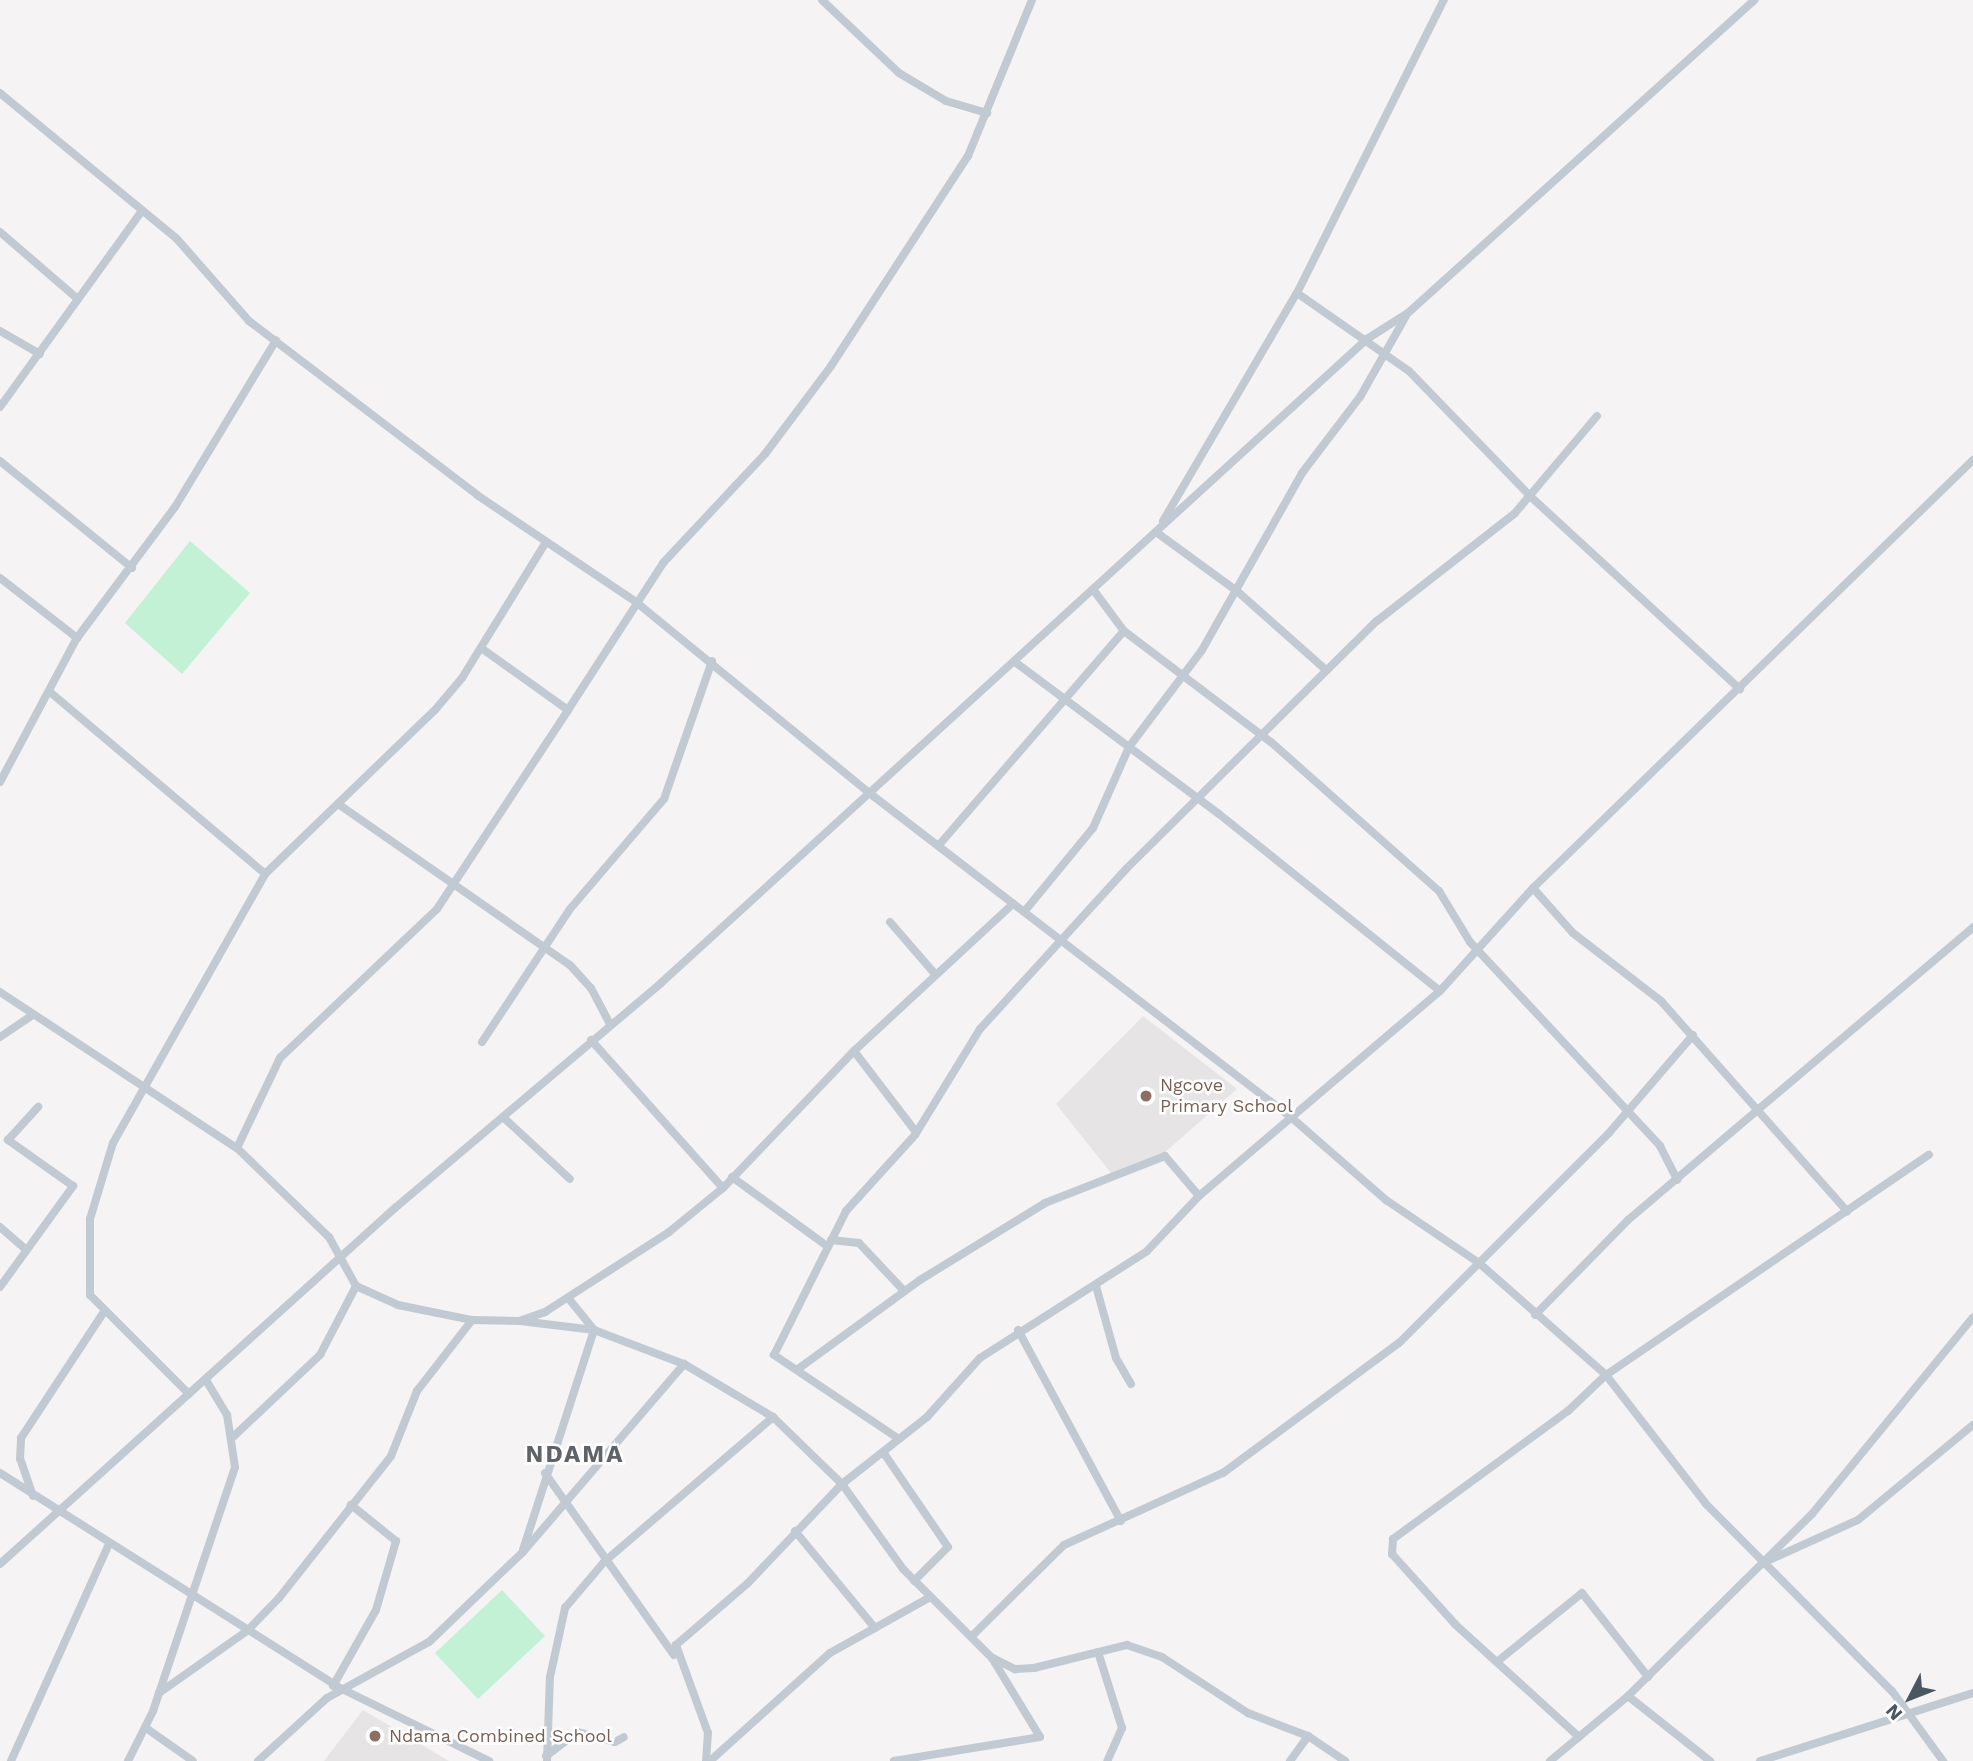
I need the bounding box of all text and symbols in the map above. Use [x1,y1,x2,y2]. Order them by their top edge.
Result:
place label: Ngcove Primary School [1160,1075,1293,1118]
marker: Ngcove Primary School [1138,1088,1154,1104]
district label: NDAMA [526,1441,624,1469]
north arrow [1875,1663,1945,1733]
text: N [1881,1699,1907,1725]
place label: Ndama Combined School [389,1725,612,1747]
marker: Ndama Combined School [367,1728,383,1744]

